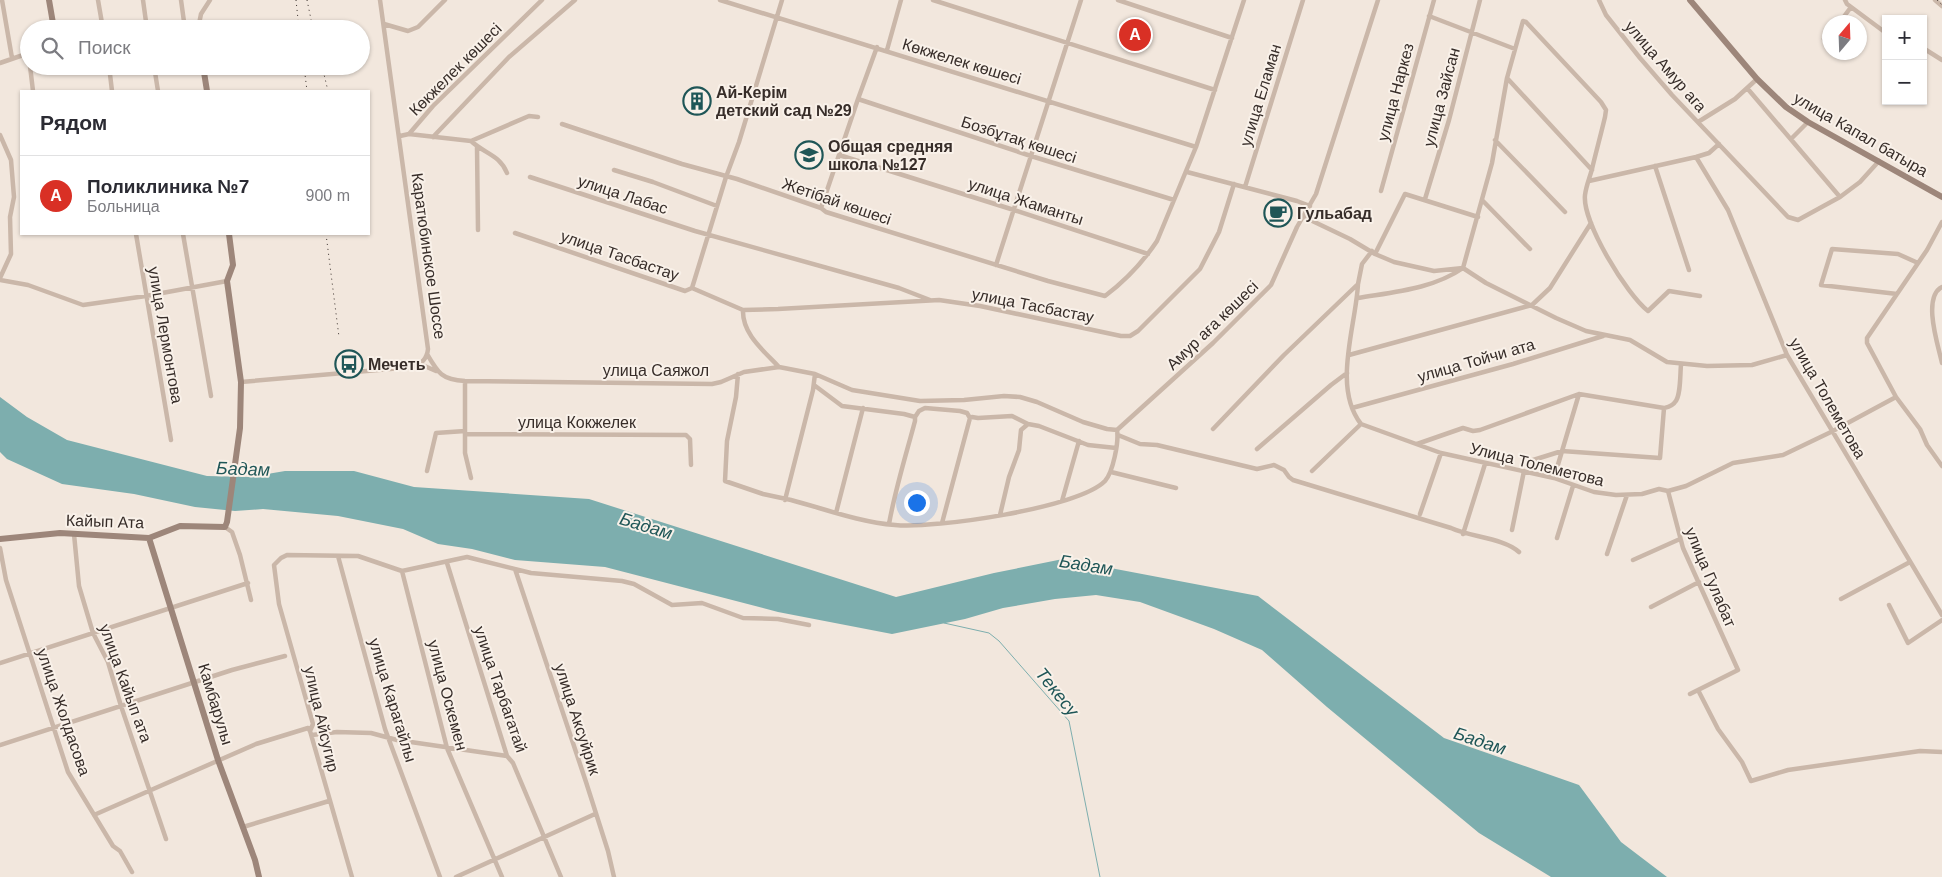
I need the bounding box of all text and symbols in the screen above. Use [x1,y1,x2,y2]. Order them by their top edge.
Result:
north arrow [1822,15,1867,60]
map controls [1882,15,1927,105]
button: + [1882,15,1927,60]
pin: A [1119,16,1151,54]
street label: улица Амур ага [1622,17,1710,115]
search box [20,20,370,75]
street label: Көкжелек көшесі [406,20,505,119]
icon: search [38,34,66,62]
street label: Көкжелек көшесі [900,35,1023,88]
text: Поиск [78,37,131,58]
street label: улица Наркез [1374,41,1417,143]
street label: улица Еламан [1237,42,1284,148]
street label: улица Зайсан [1420,46,1463,148]
button: − [1882,60,1927,105]
place label: Ай-Керім детский сад №29 [716,84,852,119]
building icon: Ай-Керім детский сад №29 [682,86,712,116]
street label: улица Капал батыра [1791,89,1931,180]
text: Рядом [40,111,107,134]
street label: Бозбұтақ көшесі [959,113,1079,166]
place label: Общая средняя школа №127 [828,138,953,173]
school or university icon: Общая средняя школа №127 [794,140,824,170]
street label: Каратюбинское Шоссе [408,172,449,340]
street label: улица Лабас [576,172,670,217]
street label: Жетібай көшесі [780,175,894,228]
street label: улица Жаманты [966,175,1085,228]
text: Поликлиника №7 [87,176,249,197]
text: A [50,187,62,204]
text: 900 m [306,187,350,204]
text: Больница [87,198,160,215]
cafe icon: Гульабад [1263,198,1293,228]
place label: Гульабад [1297,205,1372,222]
street label: улица Тасбастау [558,227,681,284]
street label: улица Лермонтова [145,265,186,405]
street label: Амур аға көшесі [1163,277,1262,373]
street label: улица Тасбастау [970,285,1095,326]
street label: улица Толеметова [1786,335,1869,462]
street label: улица Тойчи ата [1416,336,1537,385]
bus stop icon: Мечеть [334,349,364,379]
place label: Мечеть [368,356,426,373]
street label: улица Саяжол [603,362,709,379]
street label: улица Кокжелек [518,414,637,431]
street label: Улица Толеметова [1468,440,1606,489]
water label: Бадам [216,458,270,480]
your location [904,490,930,516]
water label: Бадам [617,509,675,543]
street label: Кайып Ата [66,512,144,531]
street label: улица Гулабат [1682,525,1739,630]
water label: Бадам [1058,551,1114,579]
street label: улица Кайып ата [96,622,155,745]
street label: улица Тарбагатай [471,624,530,754]
street label: улица Карагайлы [366,636,419,764]
street label: улица Оскемен [425,638,470,752]
street label: улица Жолдасова [34,646,93,778]
street label: улица Аксуйрик [552,661,604,778]
street label: Камбарулы [195,662,236,747]
water label: Текесу [1031,664,1083,721]
street label: улица Айсугир [301,665,342,774]
water label: Бадам [1451,723,1509,759]

